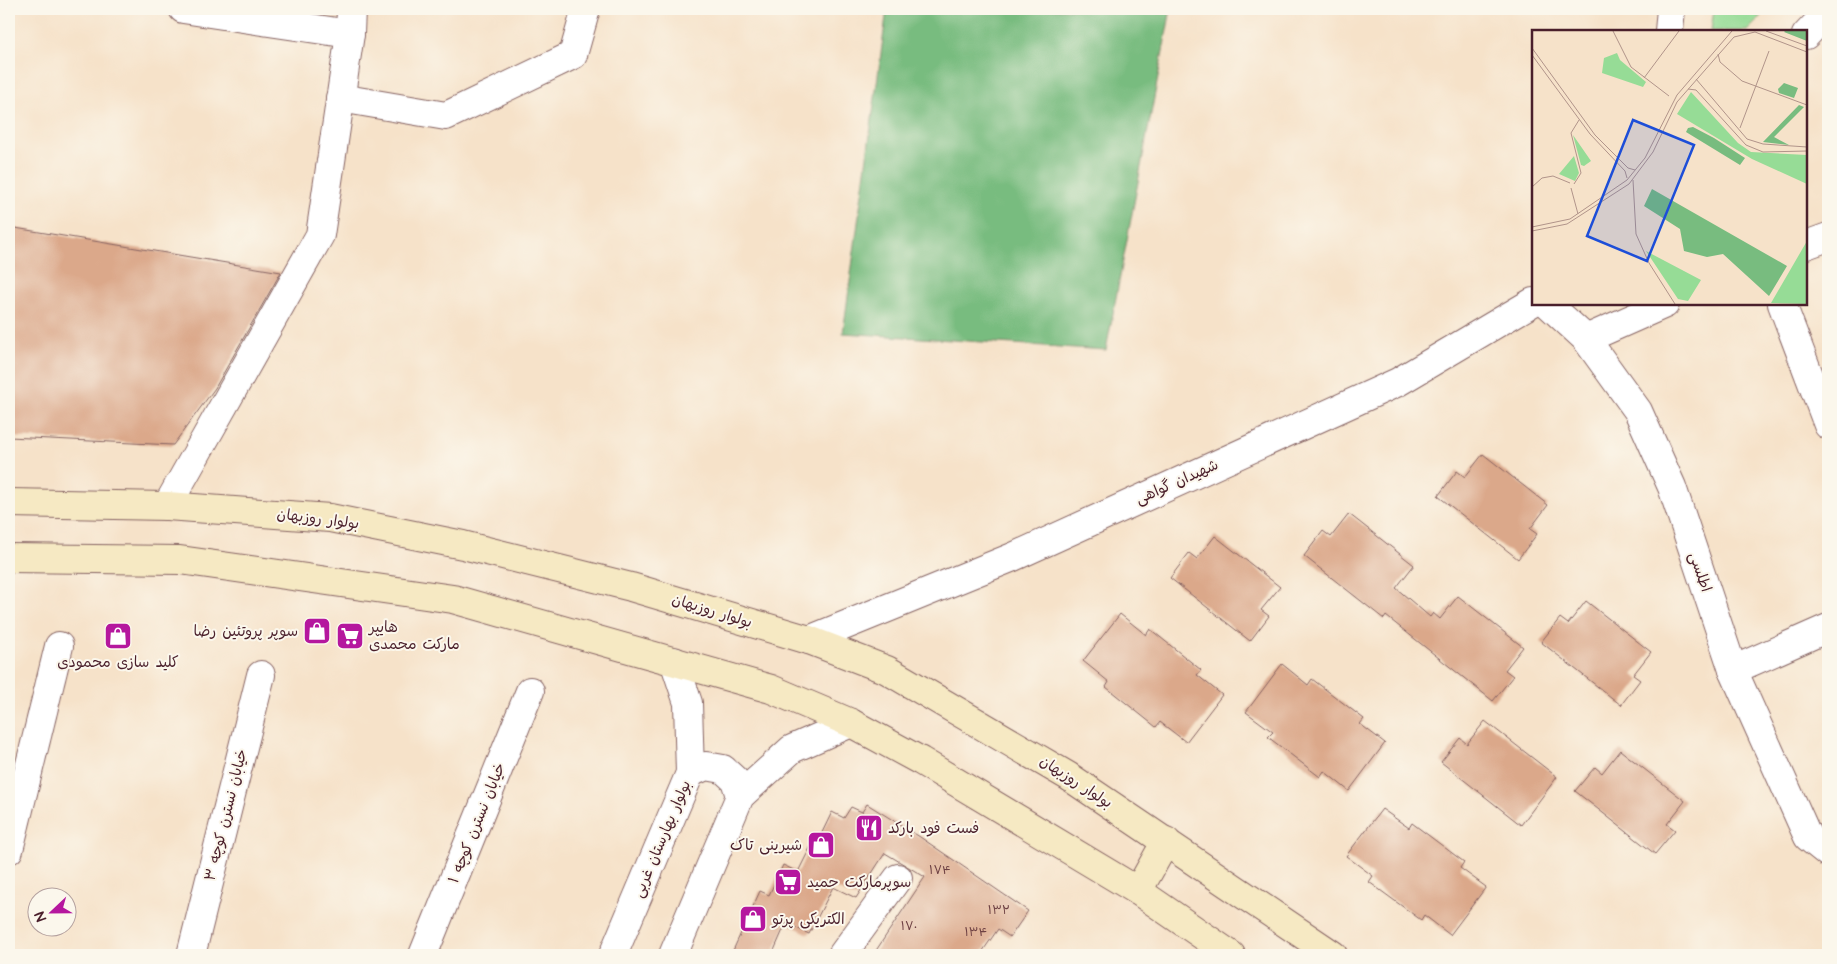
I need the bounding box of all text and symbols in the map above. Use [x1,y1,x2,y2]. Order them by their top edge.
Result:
inset map [1532,30,1807,305]
street label: شهیدان گواهی [1132,454,1222,510]
street label: بولوار روزبهان [276,504,360,534]
street label: اطلسی [1683,549,1717,595]
street label: بولوار روزبهان [669,589,755,633]
shop icon: سوپر پروتئین رضا [302,616,332,646]
place label: هایپر مارکت محمدی [367,617,460,655]
shop icon: کلید سازی محمودی [103,621,133,651]
place label: سوپر پروتئین رضا [194,621,298,642]
supermarket icon: هایپر مارکت محمدی [335,621,365,651]
place label: کلید سازی محمودی [57,652,179,673]
street label: خیابان نسترن کوچه ۳ [199,747,253,883]
street label: بولوار روزبهان [1036,751,1116,813]
street label: خیابان نسترن کوچه ۱ [443,760,511,886]
street label: بولوار بهارستان غربی [628,777,696,901]
restaurant icon: فست فود بارکد [854,813,884,843]
place label: فست فود بارکد [888,818,979,839]
shop icon: شیرینی تاک [806,830,836,860]
place label: شیرینی تاک [730,835,802,856]
house number: ۱۷۴ [929,862,951,879]
supermarket icon: سوپرمارکت حمید [773,867,803,897]
place label: سوپرمارکت حمید [807,872,911,893]
north arrow [28,886,78,936]
house number: ۱۳۲ [988,902,1010,919]
shop icon: الکتریکی پرتو [738,904,768,934]
text: N [30,908,52,924]
place label: الکتریکی پرتو [771,909,845,930]
house number: ۱۷۰ [901,918,917,935]
house number: ۱۳۴ [964,924,988,941]

